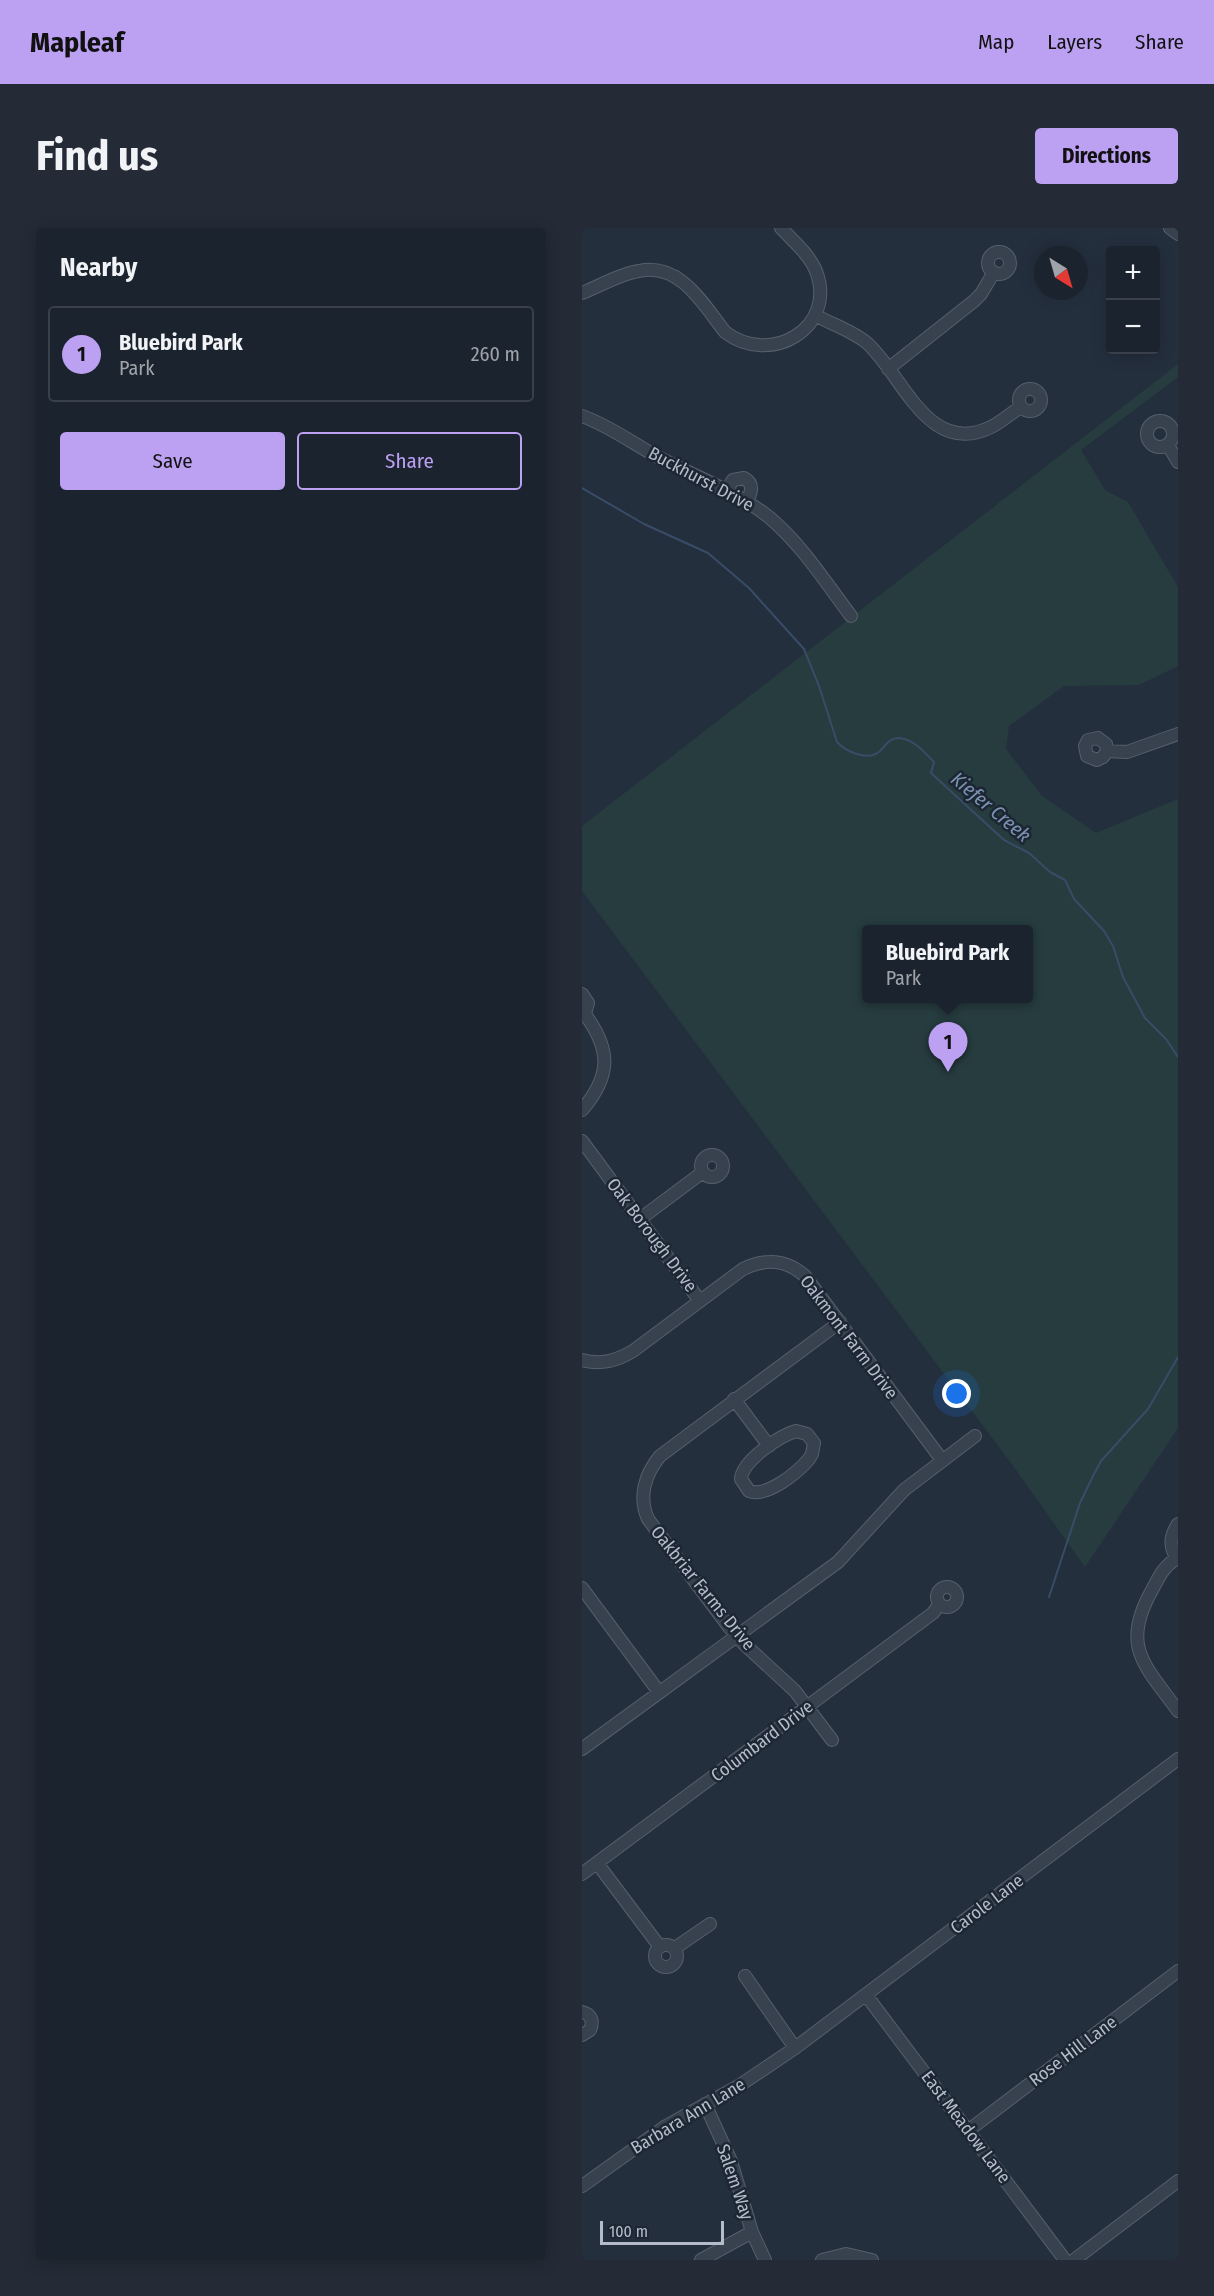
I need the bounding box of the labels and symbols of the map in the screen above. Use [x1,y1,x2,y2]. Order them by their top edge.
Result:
north arrow [1034,246,1088,300]
street label: Buckhurst Drive [645,442,758,516]
water label: Kiefer Creek [946,767,1036,847]
pin: 1 [928,1022,968,1072]
street label: Oak Borough Drive [602,1174,702,1296]
street label: Oakmont Farm Drive [795,1271,903,1403]
your location [942,1379,971,1408]
street label: Oakbriar Farms Drive [646,1521,760,1655]
street label: Columbard Drive [707,1695,818,1787]
street label: Carole Lane [946,1869,1028,1939]
street label: Rose Hill Lane [1025,2011,1121,2091]
street label: East Meadow Lane [917,2066,1016,2188]
street label: Barbara Ann Lane [627,2073,749,2159]
street label: Salem Way [712,2141,758,2223]
scale bar [600,2218,724,2246]

